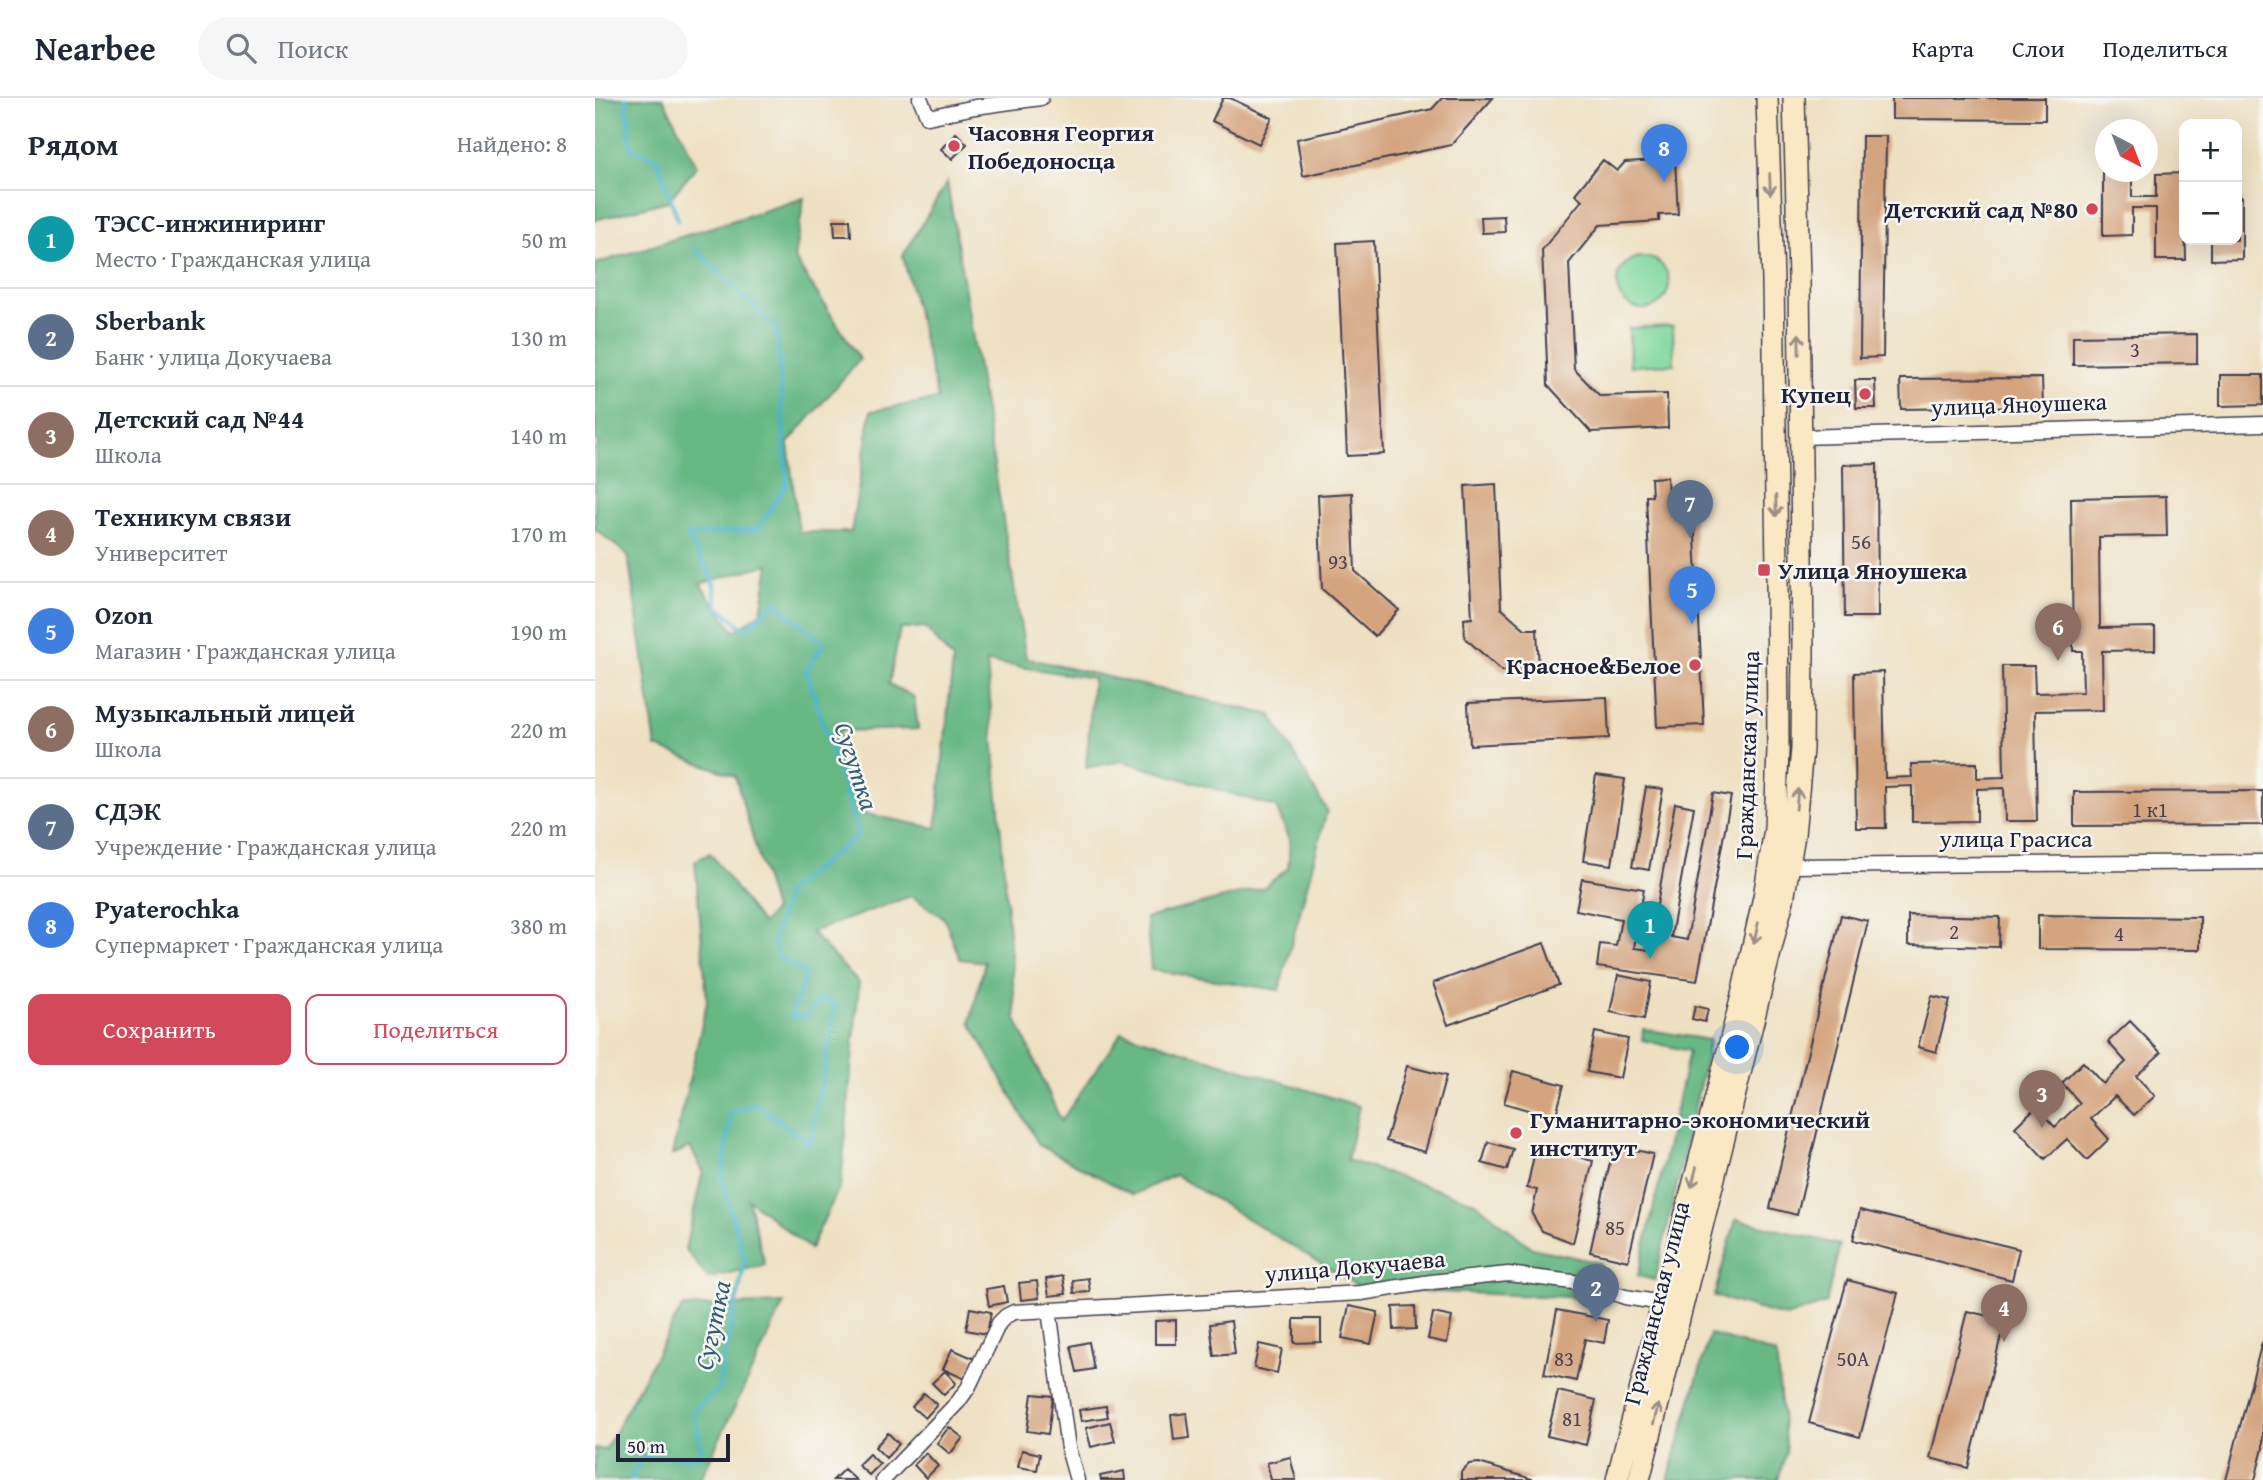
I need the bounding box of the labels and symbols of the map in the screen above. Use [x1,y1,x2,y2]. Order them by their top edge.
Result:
place label: Часовня Георгия Победоносца [968,115,1154,178]
north arrow [2095,119,2158,182]
pin: 8 [1641,124,1687,182]
marker: Часовня Георгия Победоносца [946,138,962,154]
one-way arrow [1763,172,1776,195]
place label: Детский сад №80 [1884,192,2078,227]
marker: Детский сад №80 [2084,201,2100,217]
one-way arrow [1792,333,1806,356]
house number: 3 [2130,334,2140,365]
place label: Купец [1781,377,1851,412]
street label: улица Яноушека [1929,383,2108,425]
marker: Купец [1857,386,1873,402]
pin: 7 [1667,480,1713,538]
one-way arrow [1770,494,1783,517]
house number: 56 [1851,526,1871,557]
house number: 93 [1328,546,1348,577]
place label: Улица Яноушека [1778,553,1968,588]
marker: Улица Яноушека [1756,562,1772,578]
pin: 5 [1669,566,1715,624]
pin: 6 [2035,603,2081,661]
place label: Красное&Белое [1507,648,1681,683]
street label: Гражданская улица [1726,649,1768,860]
marker: Красное&Белое [1687,657,1703,673]
water label: Сугутка [824,717,890,815]
one-way arrow [1791,788,1804,810]
house number: 1 к1 [2132,794,2168,825]
street label: улица Грасиса [1938,821,2093,856]
pin: 1 [1627,901,1673,959]
house number: 2 [1949,916,1959,947]
house number: 4 [2114,918,2124,949]
one-way arrow [1749,921,1762,944]
your location [1720,1030,1754,1064]
pin: 3 [2019,1070,2065,1128]
place label: Гуманитарно-экономический институт [1530,1102,1870,1165]
marker: Гуманитарно-экономический институт [1508,1125,1524,1141]
one-way arrow [1687,1165,1700,1188]
street label: Гражданская улица [1614,1197,1698,1409]
house number: 85 [1605,1212,1625,1243]
street label: улица Докучаева [1262,1241,1447,1291]
pin: 2 [1573,1264,1619,1322]
water label: Сугутка [684,1277,740,1373]
pin: 4 [1981,1284,2027,1342]
house number: 83 [1554,1343,1574,1374]
house number: 50А [1837,1343,1870,1374]
house number: 81 [1562,1403,1582,1434]
one-way arrow [1650,1403,1663,1426]
scale bar [616,1431,730,1463]

